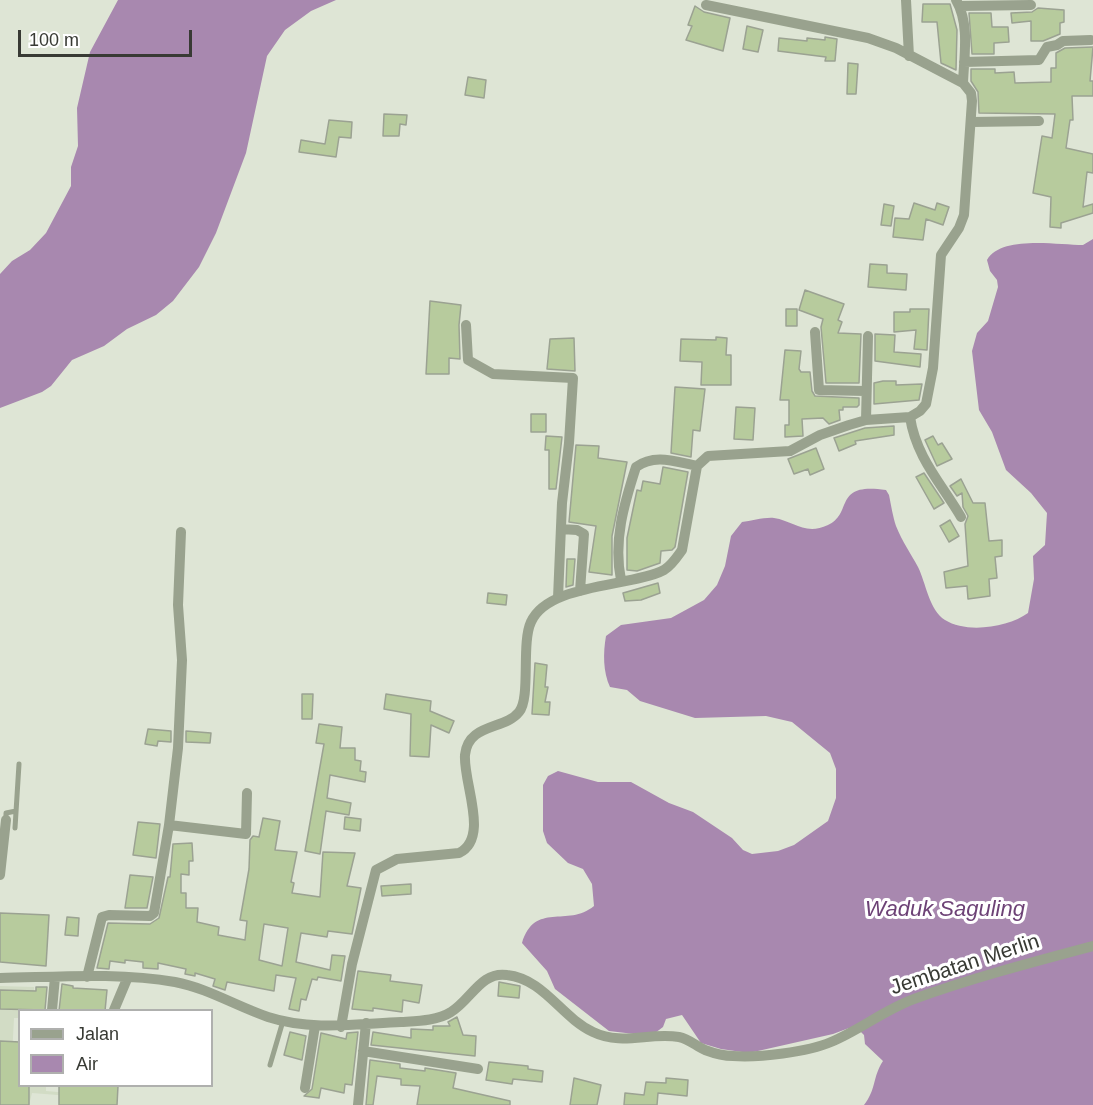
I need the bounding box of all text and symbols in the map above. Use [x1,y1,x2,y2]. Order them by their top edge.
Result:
scale bar [21,18,195,56]
text: 100 m [29,30,79,50]
water label: Waduk Saguling [865,897,1025,923]
street label: Jembatan Merlin [887,929,1043,1001]
legend [18,1009,213,1087]
text: Jalan [76,1024,119,1044]
text: Air [76,1054,98,1074]

